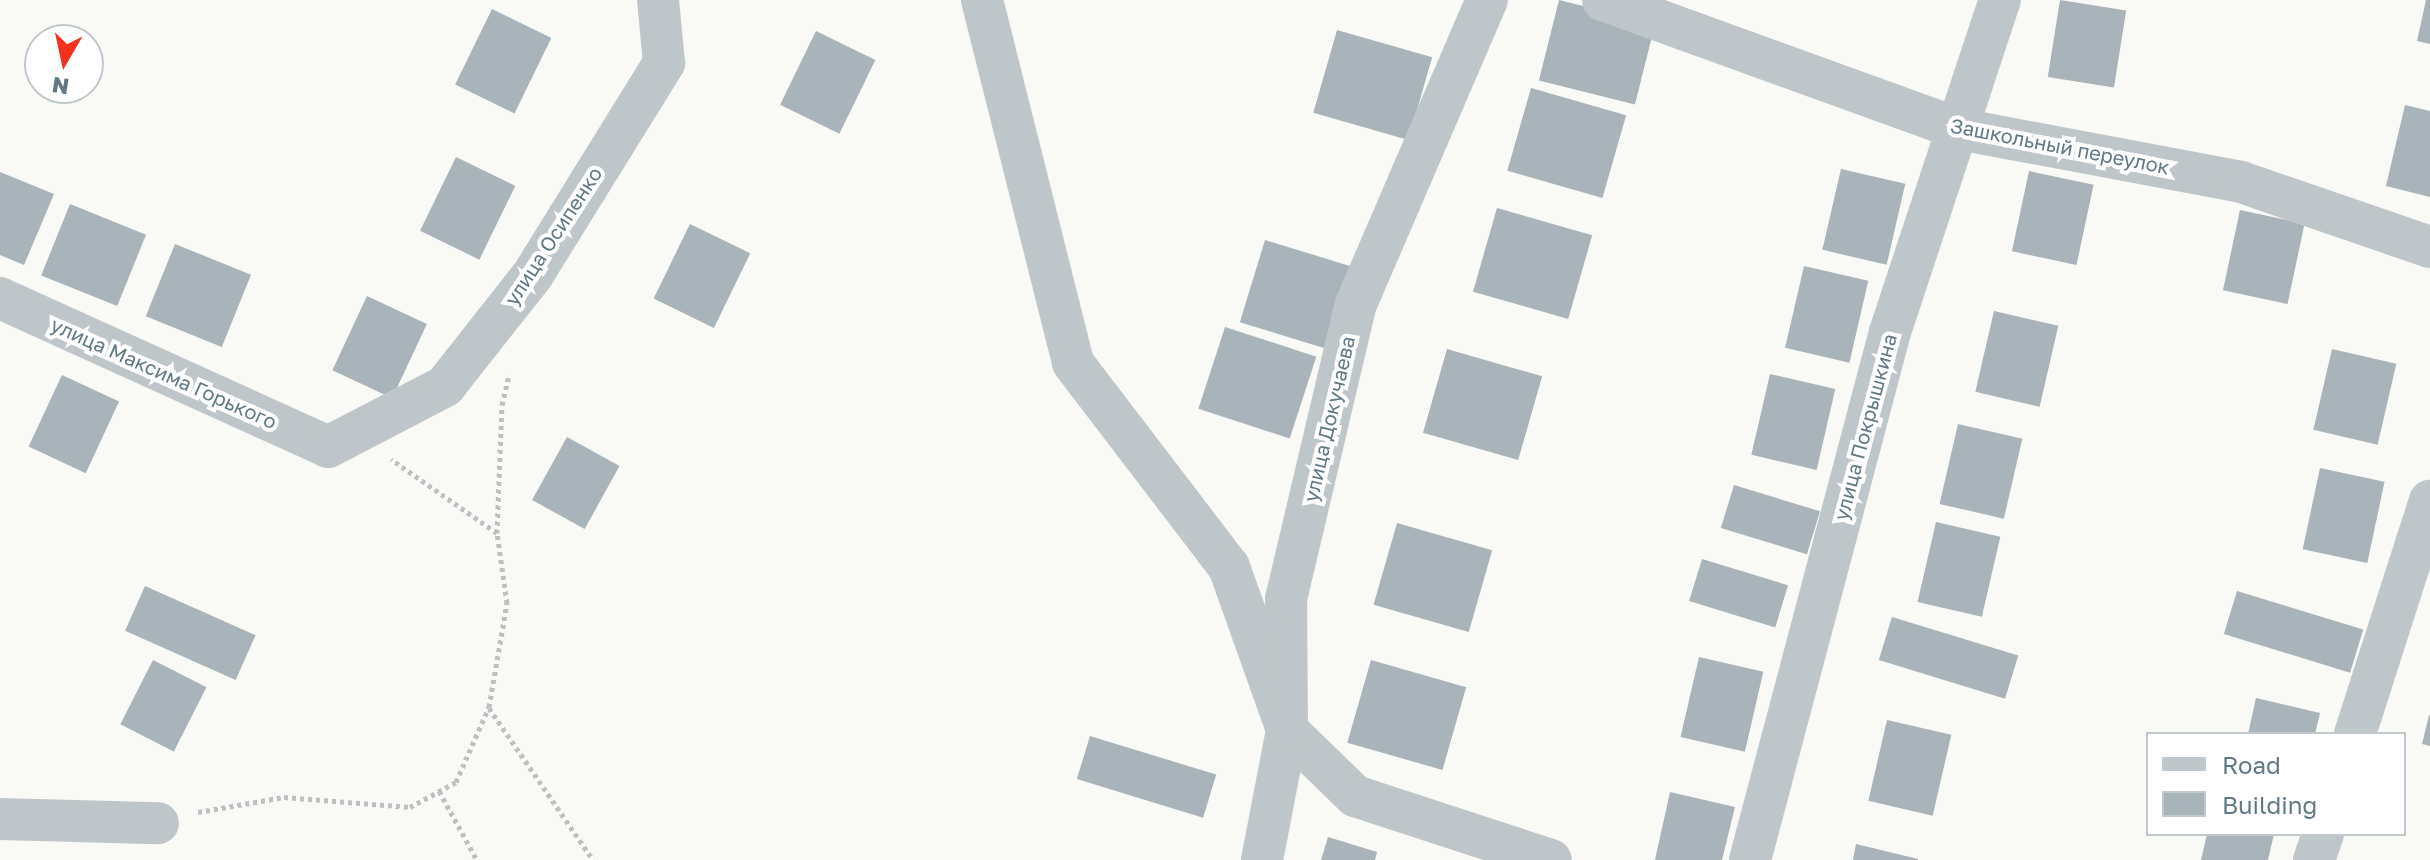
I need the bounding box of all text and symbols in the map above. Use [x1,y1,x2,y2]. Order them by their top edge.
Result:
north arrow [24,24,104,104]
text: N [50,72,71,101]
street label: Зашкольный переулок [1949,113,2171,179]
street label: улица Осипенко [499,162,607,310]
street label: улица Максима Горького [47,312,281,434]
street label: улица Покрышкина [1829,331,1901,523]
street label: улица Докучаева [1298,334,1360,504]
legend [2146,732,2406,836]
text: Road [2222,750,2281,779]
text: Building [2222,790,2317,819]

